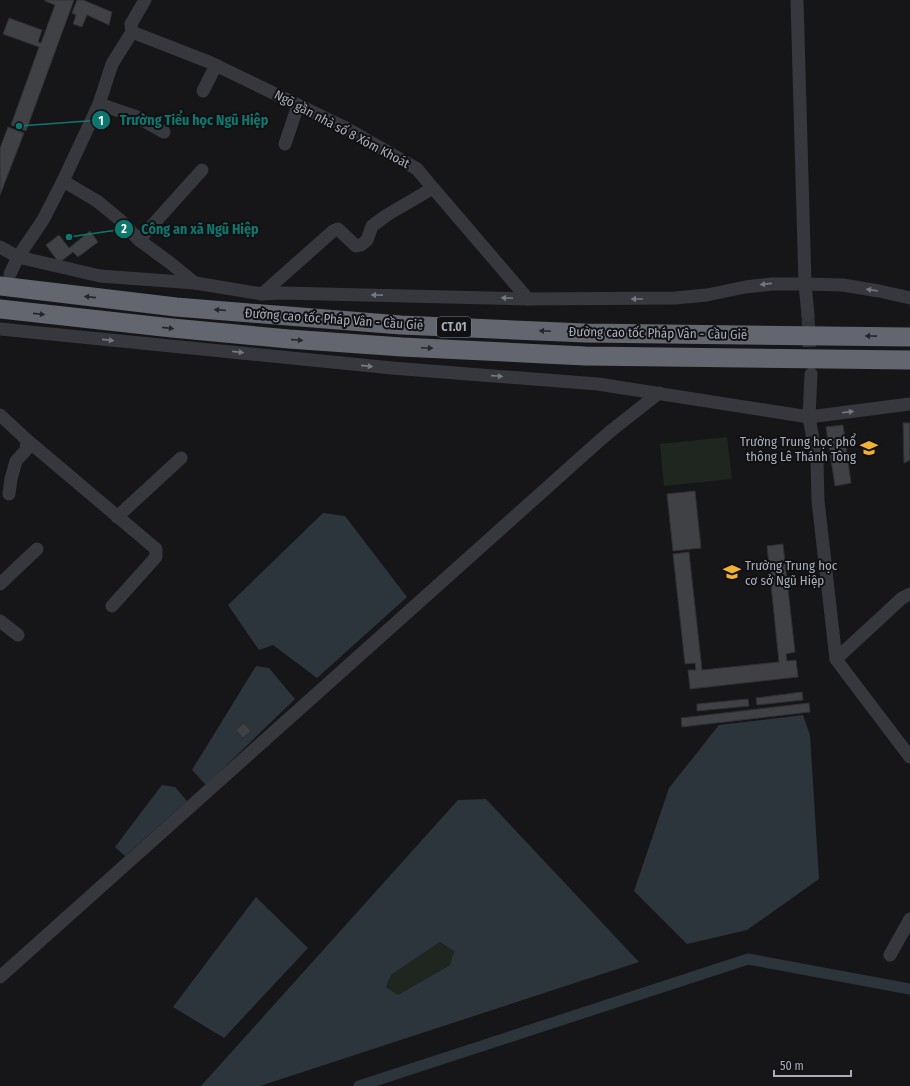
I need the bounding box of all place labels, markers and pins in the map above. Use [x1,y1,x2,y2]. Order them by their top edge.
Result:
callout: Trường Tiểu học Ngũ Hiệp [91,107,276,133]
callout: Công an xã Ngũ Hiệp [114,216,267,242]
place label: Trường Trung học phổ thông Lê Thánh Tông [740,433,857,464]
school or university icon: Trường Trung học phổ thông Lê Thánh Tông [859,438,879,458]
place label: Trường Trung học cơ sở Ngũ Hiệp [745,558,838,588]
school or university icon: Trường Trung học cơ sở Ngũ Hiệp [722,562,742,582]

